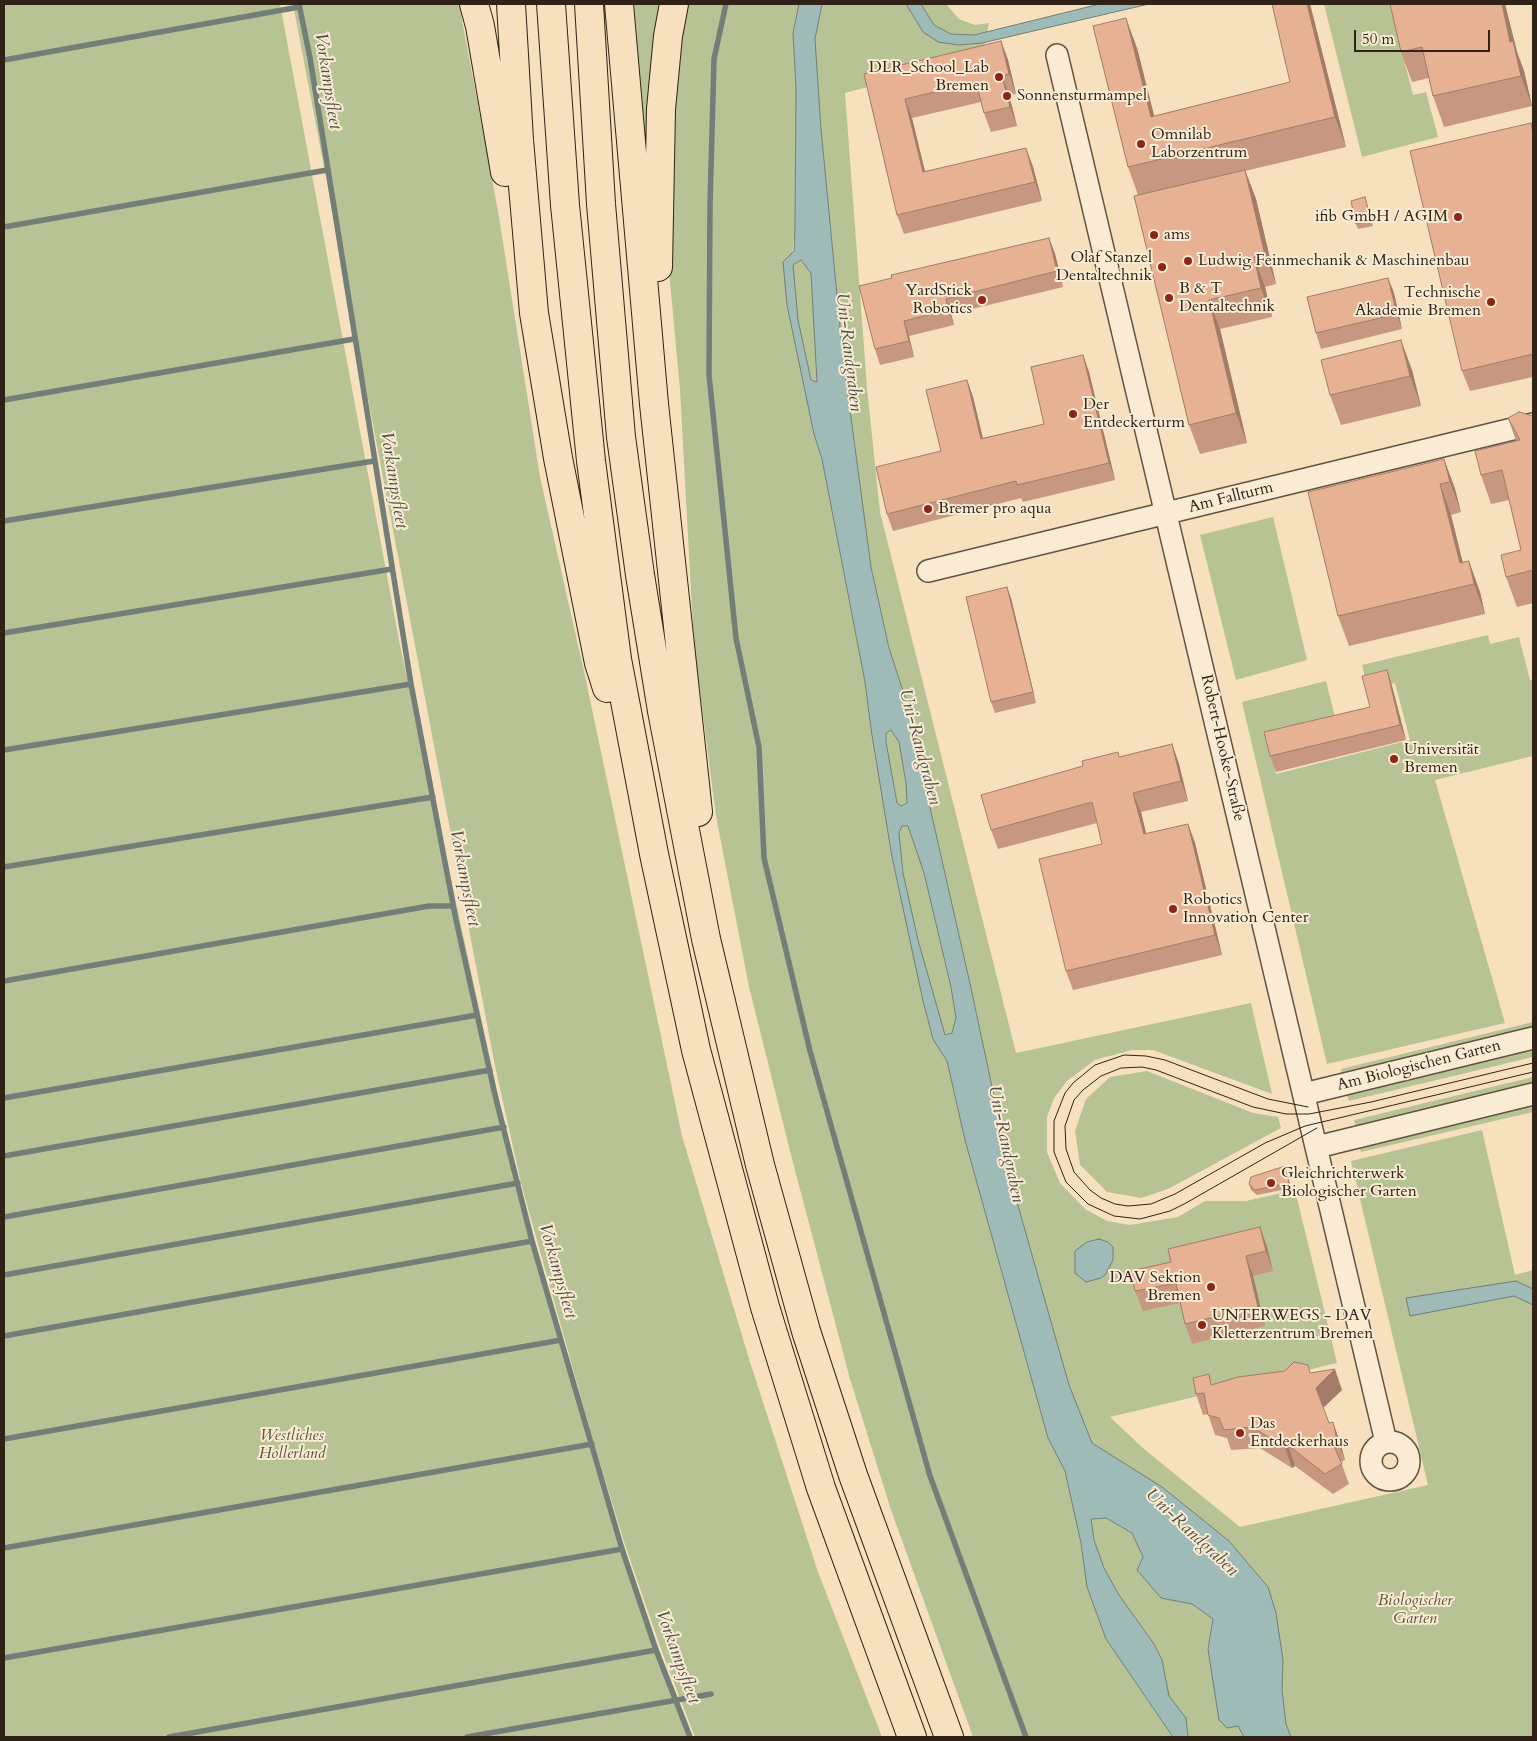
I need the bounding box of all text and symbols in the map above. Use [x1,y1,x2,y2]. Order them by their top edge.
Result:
scale bar [1357,20,1493,52]
text: 50 m [1362,29,1394,49]
water label: Vorkampsfleet [309,31,345,131]
place label: DLR_School_Lab Bremen [869,58,989,96]
marker: DLR_School_Lab Bremen [993,71,1005,83]
place label: Sonnensturmampel [1017,86,1147,106]
marker: Sonnensturmampel [1001,90,1013,102]
place label: Omnilab Laborzentrum [1151,125,1247,163]
marker: Omnilab Laborzentrum [1135,138,1147,150]
place label: ifib GmbH / AGIM [1315,207,1448,227]
marker: ifib GmbH / AGIM [1452,211,1464,223]
place label: ams [1164,225,1190,245]
marker: ams [1148,229,1160,241]
place label: Olaf Stanzel Dentaltechnik [1056,248,1152,286]
place label: Ludwig Feinmechanik & Maschinenbau [1198,251,1470,271]
marker: Ludwig Feinmechanik & Maschinenbau [1182,255,1194,267]
marker: Olaf Stanzel Dentaltechnik [1156,261,1168,273]
place label: B & T Dentaltechnik [1179,279,1275,317]
place label: YardStick Robotics [905,281,972,319]
place label: Technische Akademie Bremen [1355,283,1481,321]
water label: Uni-Randgraben [830,291,866,413]
marker: B & T Dentaltechnik [1163,292,1175,304]
marker: YardStick Robotics [976,294,988,306]
marker: Technische Akademie Bremen [1485,296,1497,308]
place label: Der Entdeckerturm [1083,395,1185,433]
marker: Der Entdeckerturm [1067,408,1079,420]
water label: Vorkampsfleet [375,430,411,530]
street label: Am Fallturm [1187,478,1275,518]
place label: Bremer pro aqua [938,499,1051,519]
marker: Bremer pro aqua [922,503,934,515]
street label: Robert-Hooke-Straße [1196,673,1248,823]
water label: Uni-Randgraben [893,686,945,808]
place label: Universität Bremen [1404,740,1479,778]
marker: Universität Bremen [1388,753,1400,765]
water label: Vorkampsfleet [444,828,484,928]
place label: Robotics Innovation Center [1183,890,1309,928]
marker: Robotics Innovation Center [1167,903,1179,915]
street label: Am Biologischen Garten [1335,1036,1503,1096]
water label: Uni-Randgraben [982,1083,1028,1205]
place label: Gleichrichterwerk Biologischer Garten [1281,1164,1417,1202]
marker: Gleichrichterwerk Biologischer Garten [1265,1177,1277,1189]
water label: Vorkampsfleet [533,1221,581,1321]
place label: DAV Sektion Bremen [1109,1268,1201,1306]
marker: DAV Sektion Bremen [1205,1281,1217,1293]
place label: UNTERWEGS - DAV Kletterzentrum Bremen [1212,1306,1373,1344]
marker: UNTERWEGS - DAV Kletterzentrum Bremen [1196,1319,1208,1331]
place label: Das Entdeckerhaus [1250,1414,1349,1452]
park label: Westliches Hollerland [259,1426,325,1464]
marker: Das Entdeckerhaus [1234,1427,1246,1439]
water label: Uni-Randgraben [1140,1484,1242,1582]
park label: Biologischer Garten [1378,1591,1452,1629]
water label: Vorkampsfleet [650,1607,704,1707]

